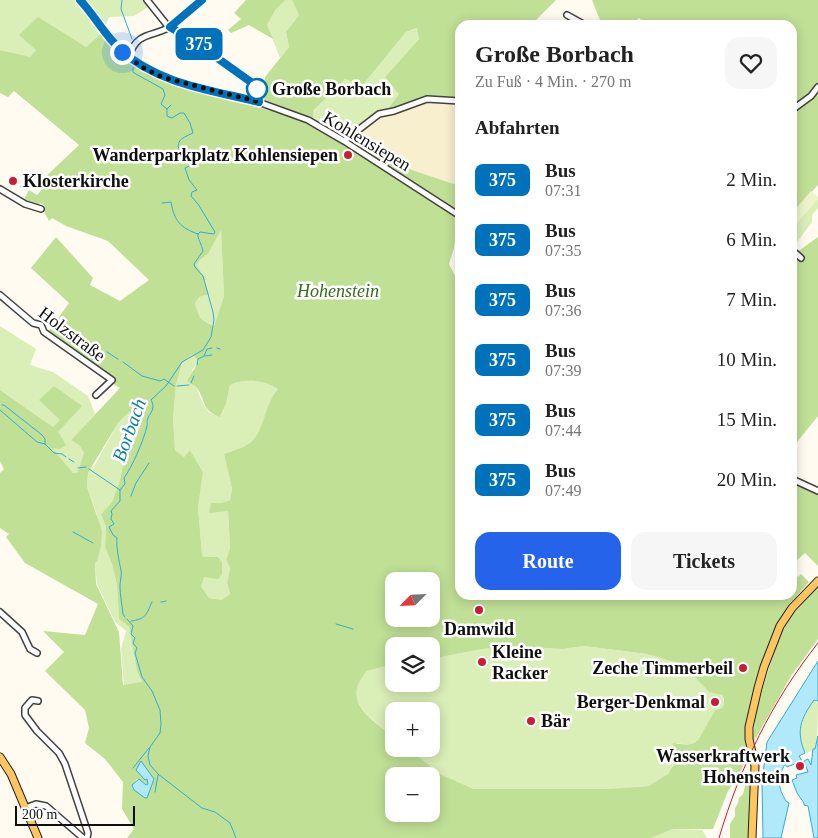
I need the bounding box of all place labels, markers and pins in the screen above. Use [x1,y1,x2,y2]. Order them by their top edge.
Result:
marker: Große Borbach [246,78,268,100]
place label: Große Borbach [272,79,391,99]
place label: Wanderparkplatz Kohlensiepen [92,145,338,165]
marker: Wanderparkplatz Kohlensiepen [342,149,354,161]
place label: Klosterkirche [23,171,129,191]
marker: Klosterkirche [7,175,19,187]
marker: Damwild [473,604,485,616]
place label: Damwild [444,619,514,639]
place label: Kleine Racker [492,642,548,683]
marker: Kleine Racker [476,656,488,668]
place label: Zeche Timmerbeil [592,658,733,678]
marker: Zeche Timmerbeil [737,662,749,674]
place label: Berger-Denkmal [577,692,705,712]
marker: Berger-Denkmal [709,696,721,708]
place label: Bär [541,711,570,731]
marker: Bär [525,715,537,727]
place label: Wasserkraftwerk Hohenstein [656,746,790,787]
marker: Wasserkraftwerk Hohenstein [794,760,806,772]

